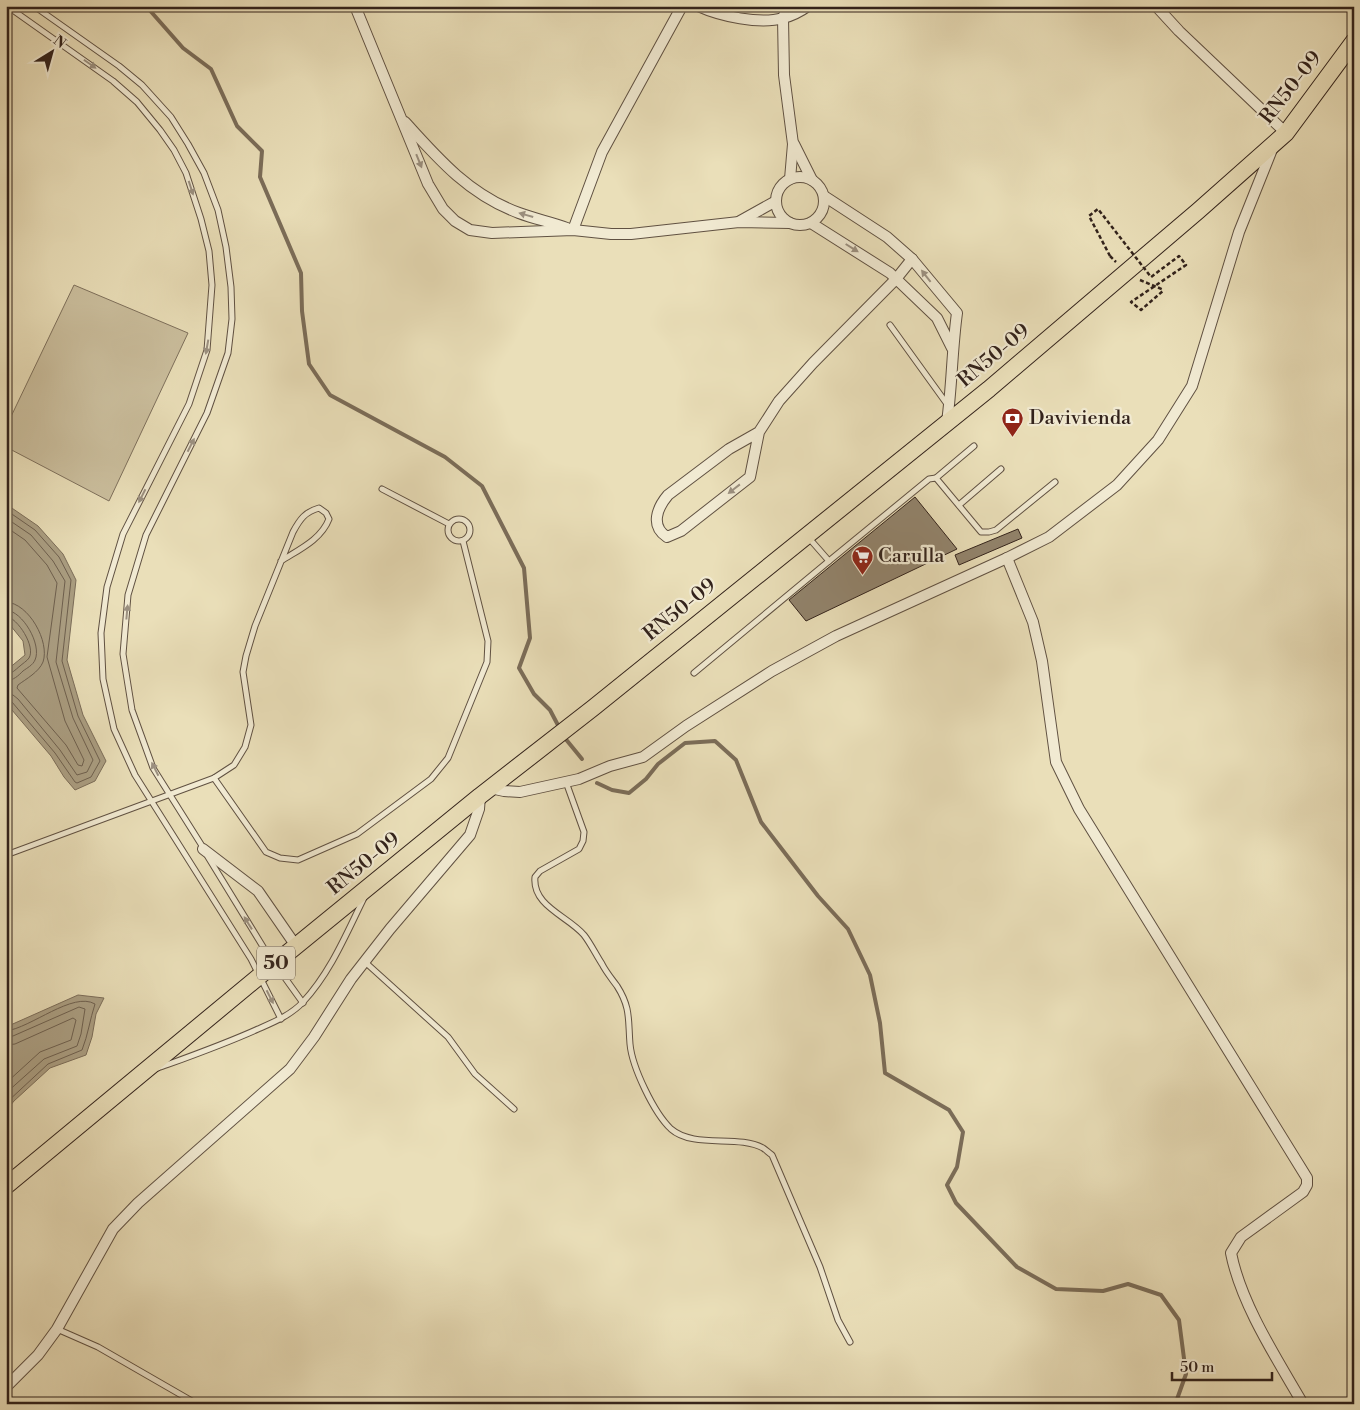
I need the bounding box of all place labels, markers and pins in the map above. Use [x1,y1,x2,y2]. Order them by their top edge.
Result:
bank icon: Davivienda [1001,406,1025,437]
place label: Davivienda [1029,406,1132,431]
supermarket icon: Carulla [850,544,874,575]
place label: Carulla [878,544,945,569]

